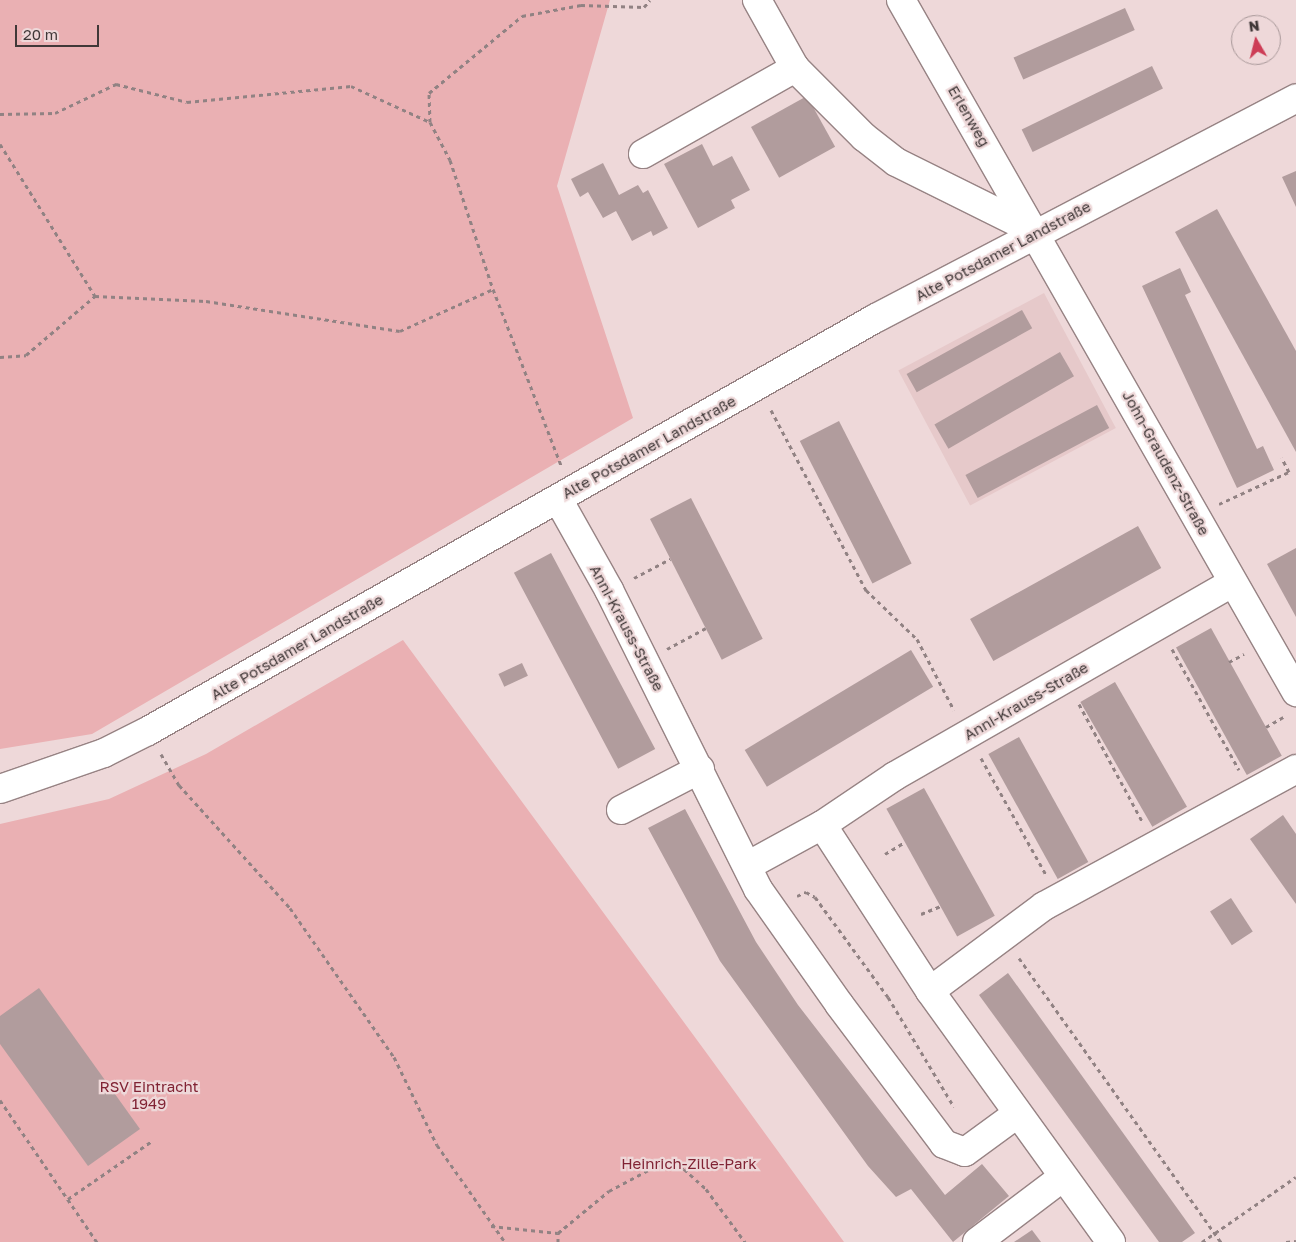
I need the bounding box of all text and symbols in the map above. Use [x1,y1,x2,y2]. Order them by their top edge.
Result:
scale bar [18,15,101,47]
north arrow [1231,15,1281,65]
text: N [1248,16,1260,35]
text: 20 m [23,25,58,43]
street label: Erlenweg [944,82,994,150]
street label: Alte Potsdamer Landstraße [912,197,1094,305]
street label: John-Graudenz-Straße [1119,388,1213,538]
street label: Alte Potsdamer Landstraße [559,392,739,502]
street label: Anni-Krauss-Straße [586,562,668,694]
street label: Alte Potsdamer Landstraße [208,590,386,704]
street label: Anni-Krauss-Straße [961,658,1091,744]
park label: RSV Eintracht 1949 [99,1077,199,1112]
park label: Heinrich-Zille-Park [621,1155,757,1173]

